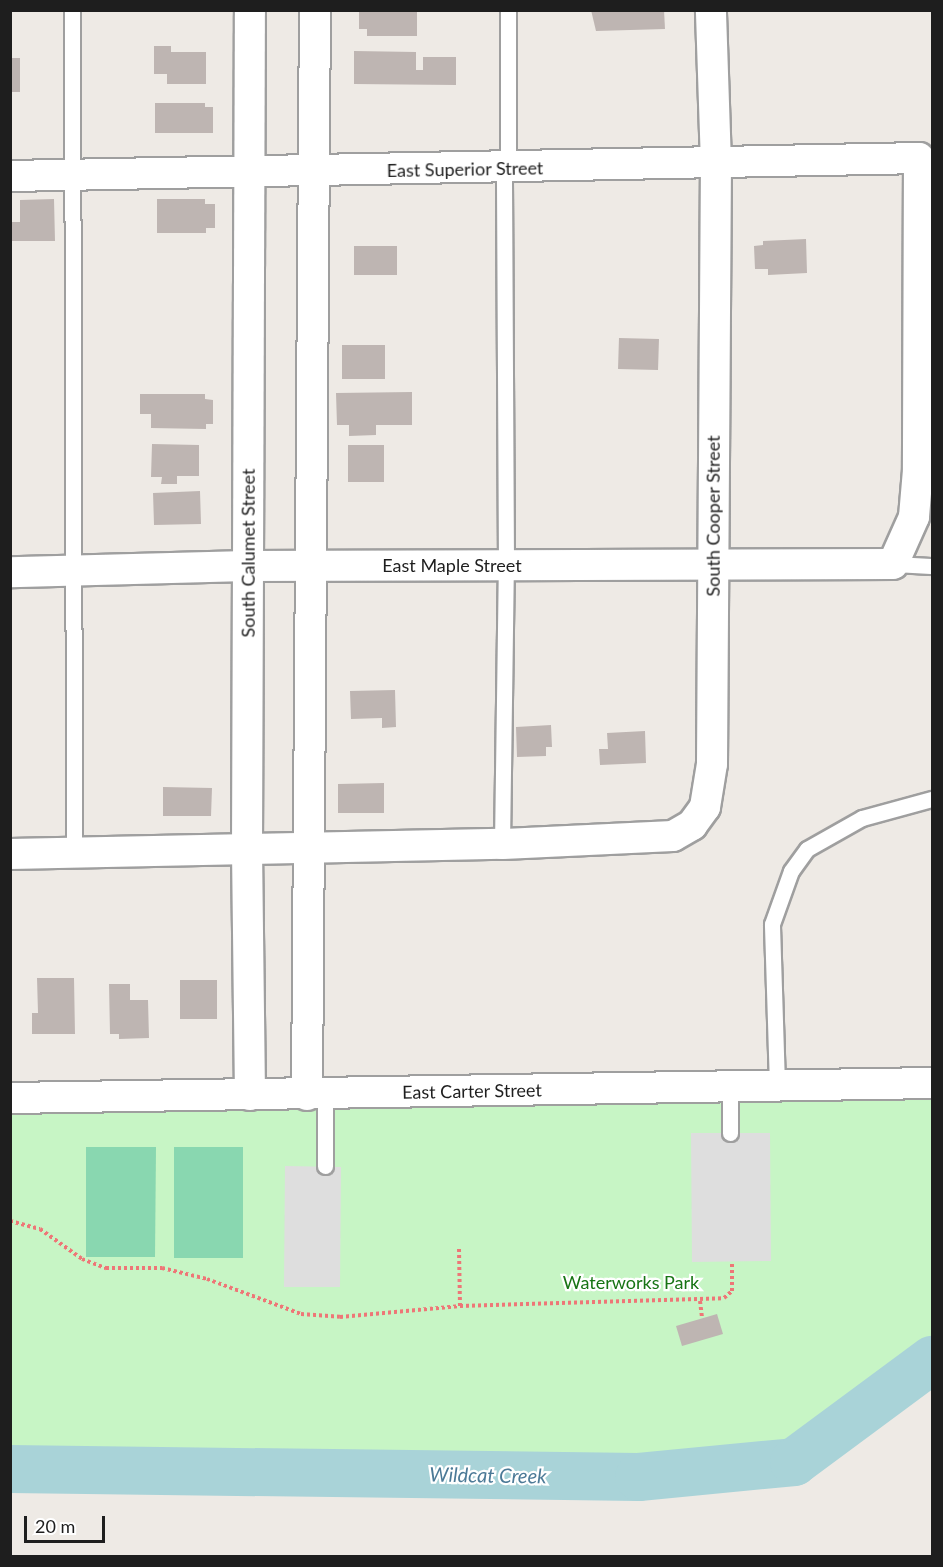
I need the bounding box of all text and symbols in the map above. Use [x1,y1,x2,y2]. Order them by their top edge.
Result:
street label: East Superior Street [386,157,544,181]
street label: South Cooper Street [702,435,724,597]
street label: South Calumet Street [237,468,259,638]
street label: East Maple Street [382,554,522,576]
street label: East Carter Street [402,1079,542,1103]
park label: Waterworks Park [563,1271,699,1293]
water label: Wildcat Creek [429,1462,547,1488]
scale bar [27,1504,108,1542]
text: 20 m [35,1515,75,1537]

